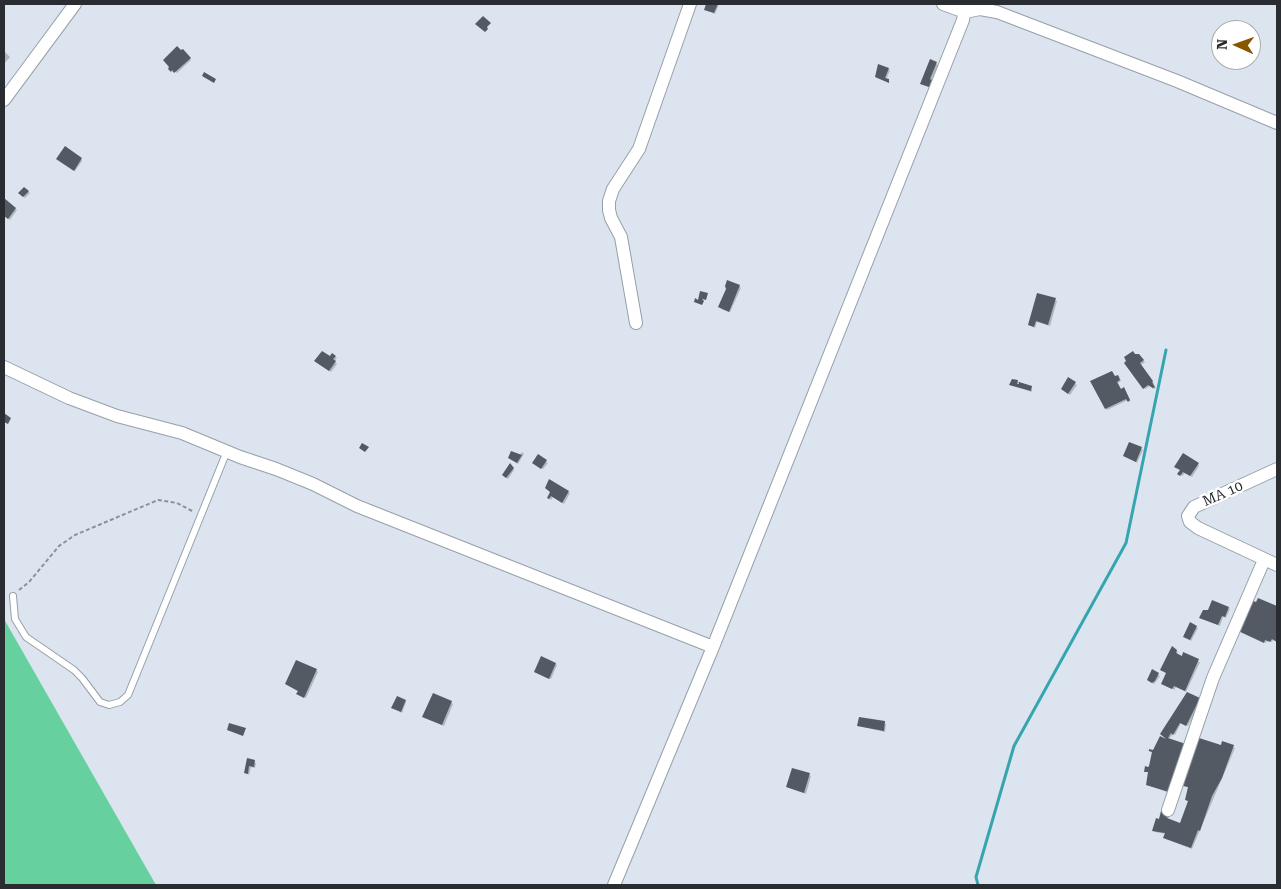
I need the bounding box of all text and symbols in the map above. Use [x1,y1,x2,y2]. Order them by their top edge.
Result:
north arrow [1211,20,1261,70]
text: N [1214,39,1230,50]
street label: MA 10 [1200,478,1246,510]

